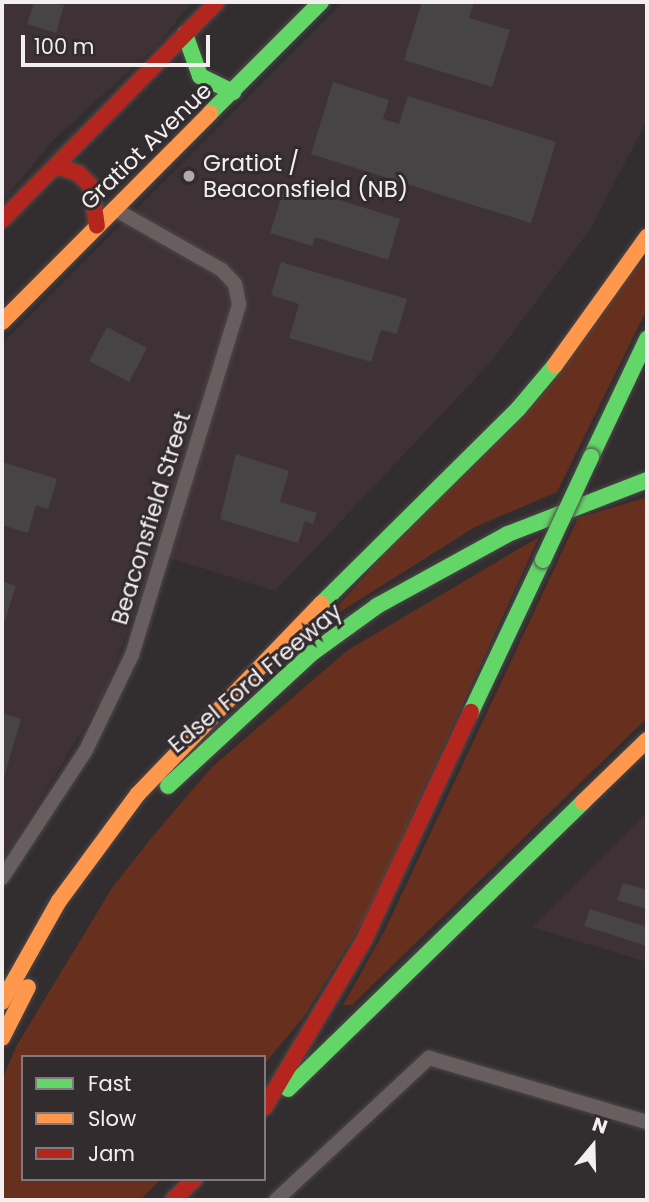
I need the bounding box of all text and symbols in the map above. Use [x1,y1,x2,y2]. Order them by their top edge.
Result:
scale bar [24,21,214,65]
text: 100 m [34,32,94,61]
street label: Gratiot Avenue [75,76,217,216]
place label: Gratiot / Beaconsfield (NB) [203,149,408,203]
marker: Gratiot / Beaconsfield (NB) [181,168,197,184]
street label: Beaconsfield Street [105,408,197,628]
street label: Edsel Ford Freeway [163,597,347,759]
legend [21,1055,266,1181]
text: Fast [88,1069,131,1098]
text: Slow [88,1104,136,1133]
north arrow [558,1111,628,1181]
text: N [589,1111,611,1141]
text: Jam [88,1139,135,1168]

